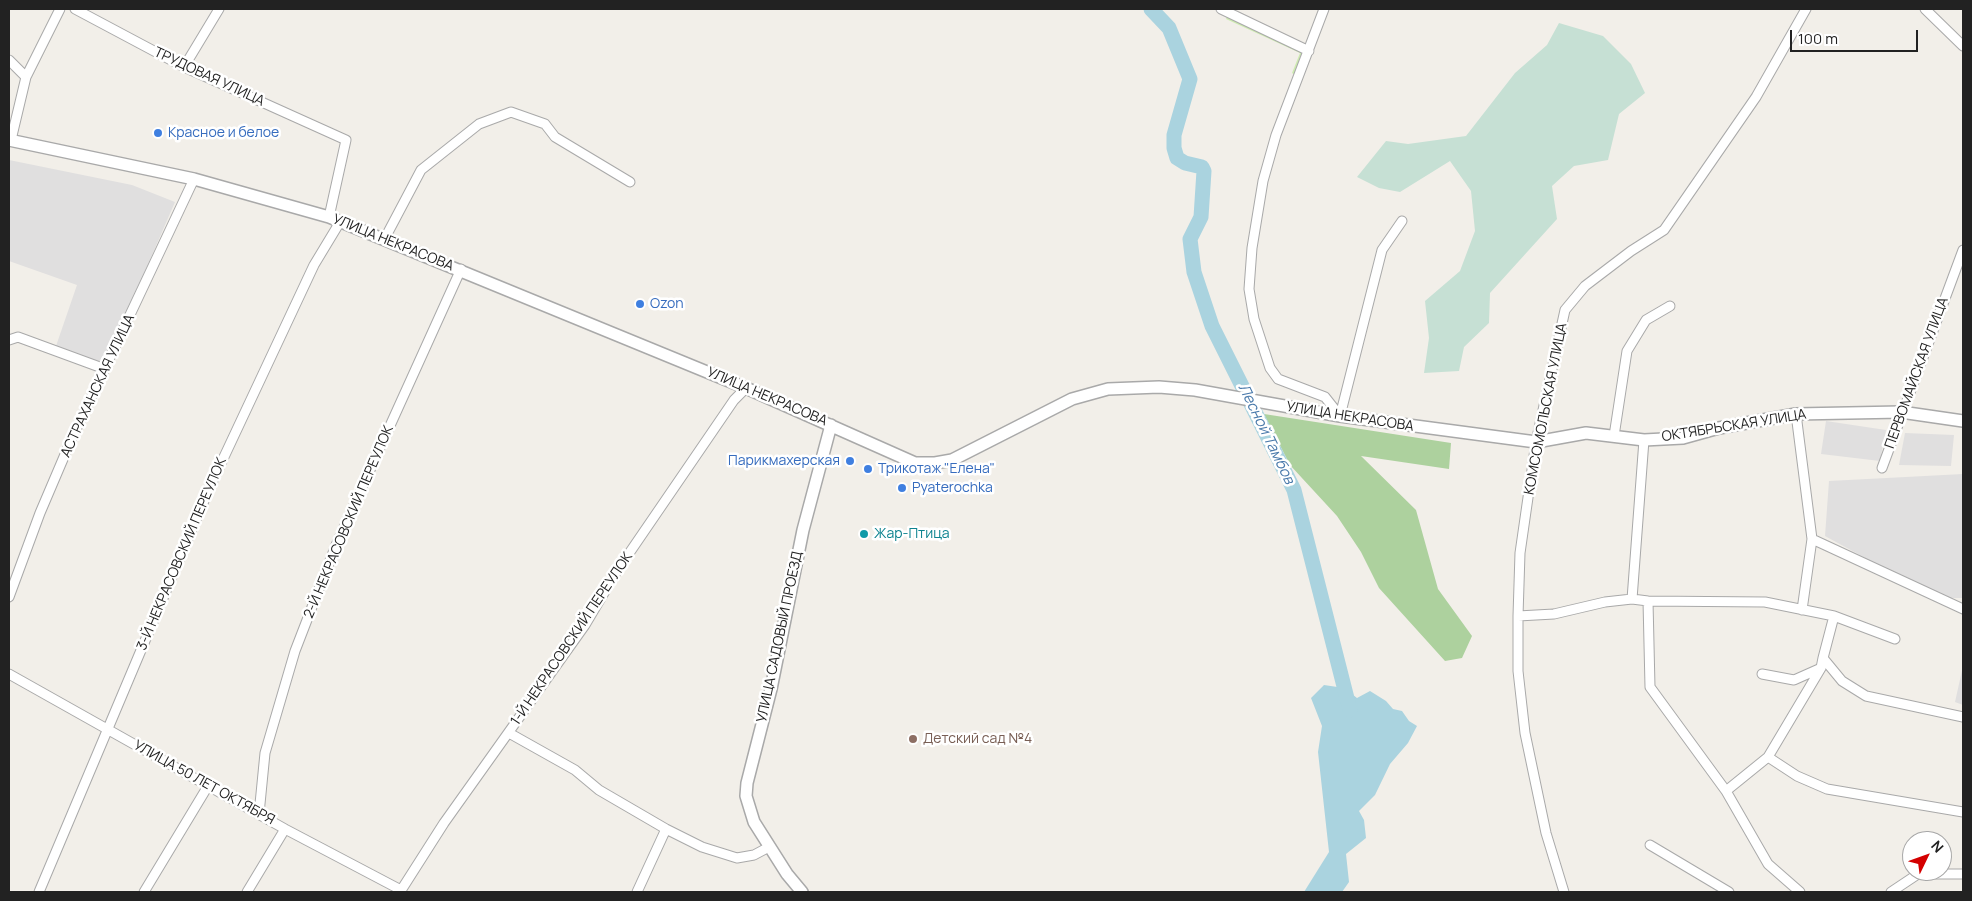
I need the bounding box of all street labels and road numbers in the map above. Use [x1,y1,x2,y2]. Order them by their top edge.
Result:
street label: ТРУДОВАЯ УЛИЦА [151,44,267,110]
street label: УЛИЦА НЕКРАСОВА [330,211,456,275]
street label: ПЕРВОМАЙСКАЯ УЛИЦА [1882,295,1952,451]
street label: АСТРАХАНСКАЯ УЛИЦА [57,312,139,460]
street label: КОМСОМОЛЬСКАЯ УЛИЦА [1521,322,1571,496]
street label: УЛИЦА НЕКРАСОВА [704,364,830,430]
street label: УЛИЦА НЕКРАСОВА [1285,399,1415,435]
street label: ОКТЯБРЬСКАЯ УЛИЦА [1661,406,1807,446]
street label: 2-Й НЕКРАСОВСКИЙ ПЕРЕУЛОК [301,423,397,621]
street label: 3-Й НЕКРАСОВСКИЙ ПЕРЕУЛОК [134,455,230,653]
street label: 1-Й НЕКРАСОВСКИЙ ПЕРЕУЛОК [508,549,636,729]
street label: УЛИЦА САДОВЫЙ ПРОЕЗД [754,550,806,724]
street label: УЛИЦА 50 ЛЕТ ОКТЯБРЯ [131,737,277,829]

